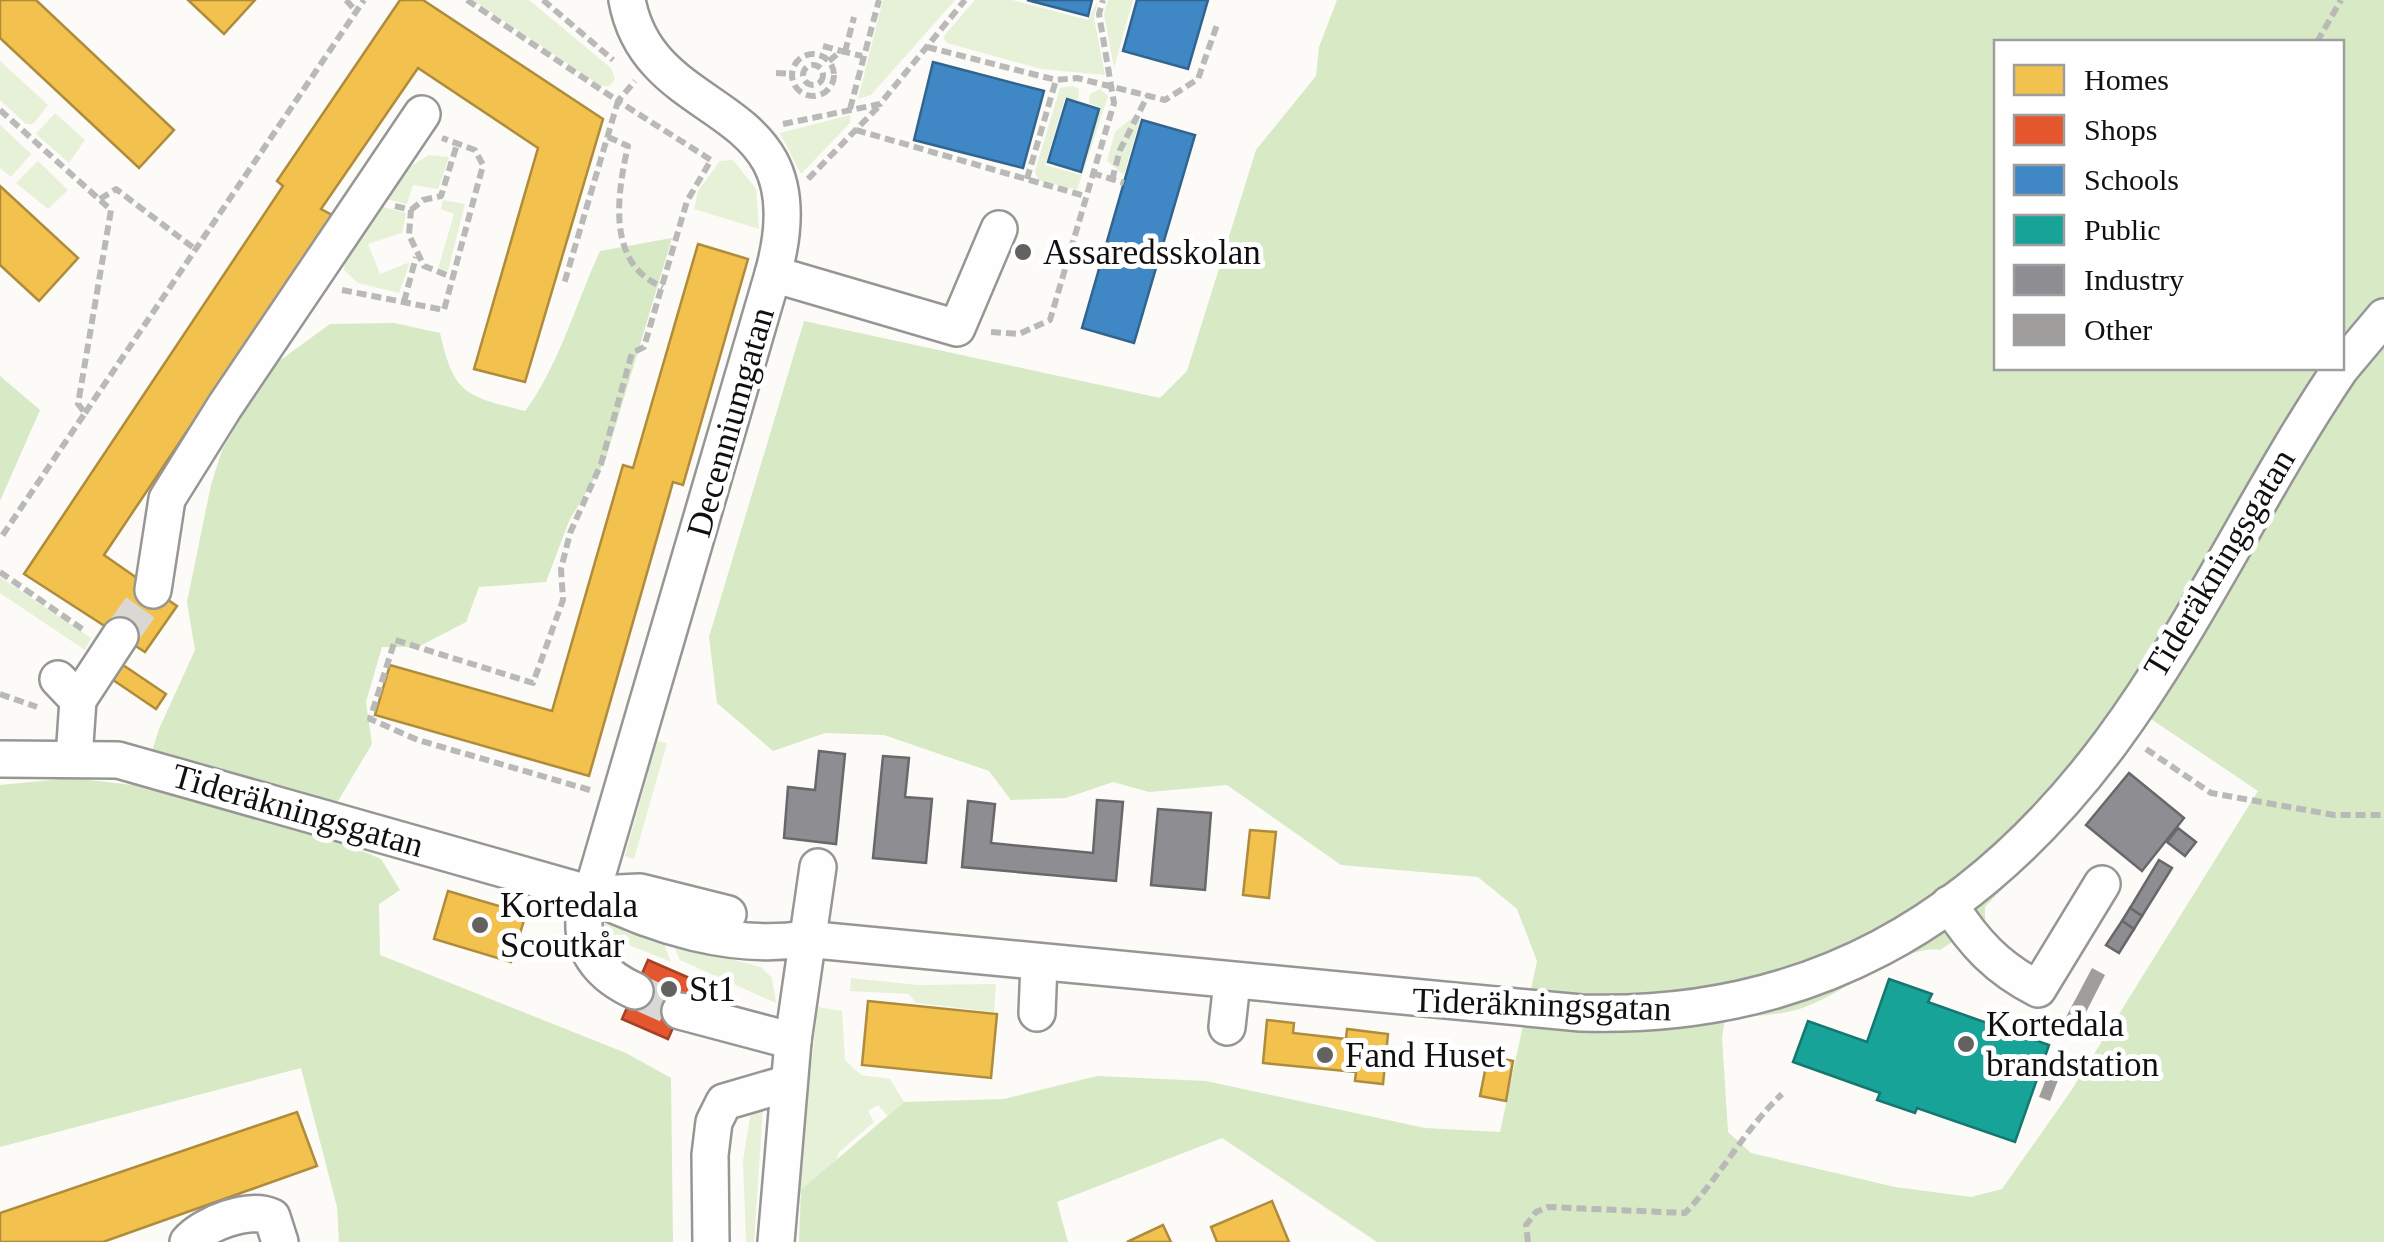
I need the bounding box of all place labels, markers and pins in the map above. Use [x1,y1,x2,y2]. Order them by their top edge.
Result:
place label: Assaredsskolan [1043,233,1261,272]
marker: Assaredsskolan [1012,241,1034,263]
place label: Kortedala Scoutkår [500,886,638,965]
marker: Kortedala Scoutkår [469,914,491,936]
place label: St1 [689,970,736,1009]
marker: St1 [658,978,680,1000]
place label: Kortedala brandstation [1986,1005,2159,1084]
marker: Kortedala brandstation [1955,1033,1977,1055]
place label: Fand Huset [1345,1036,1506,1075]
marker: Fand Huset [1314,1044,1336,1066]

